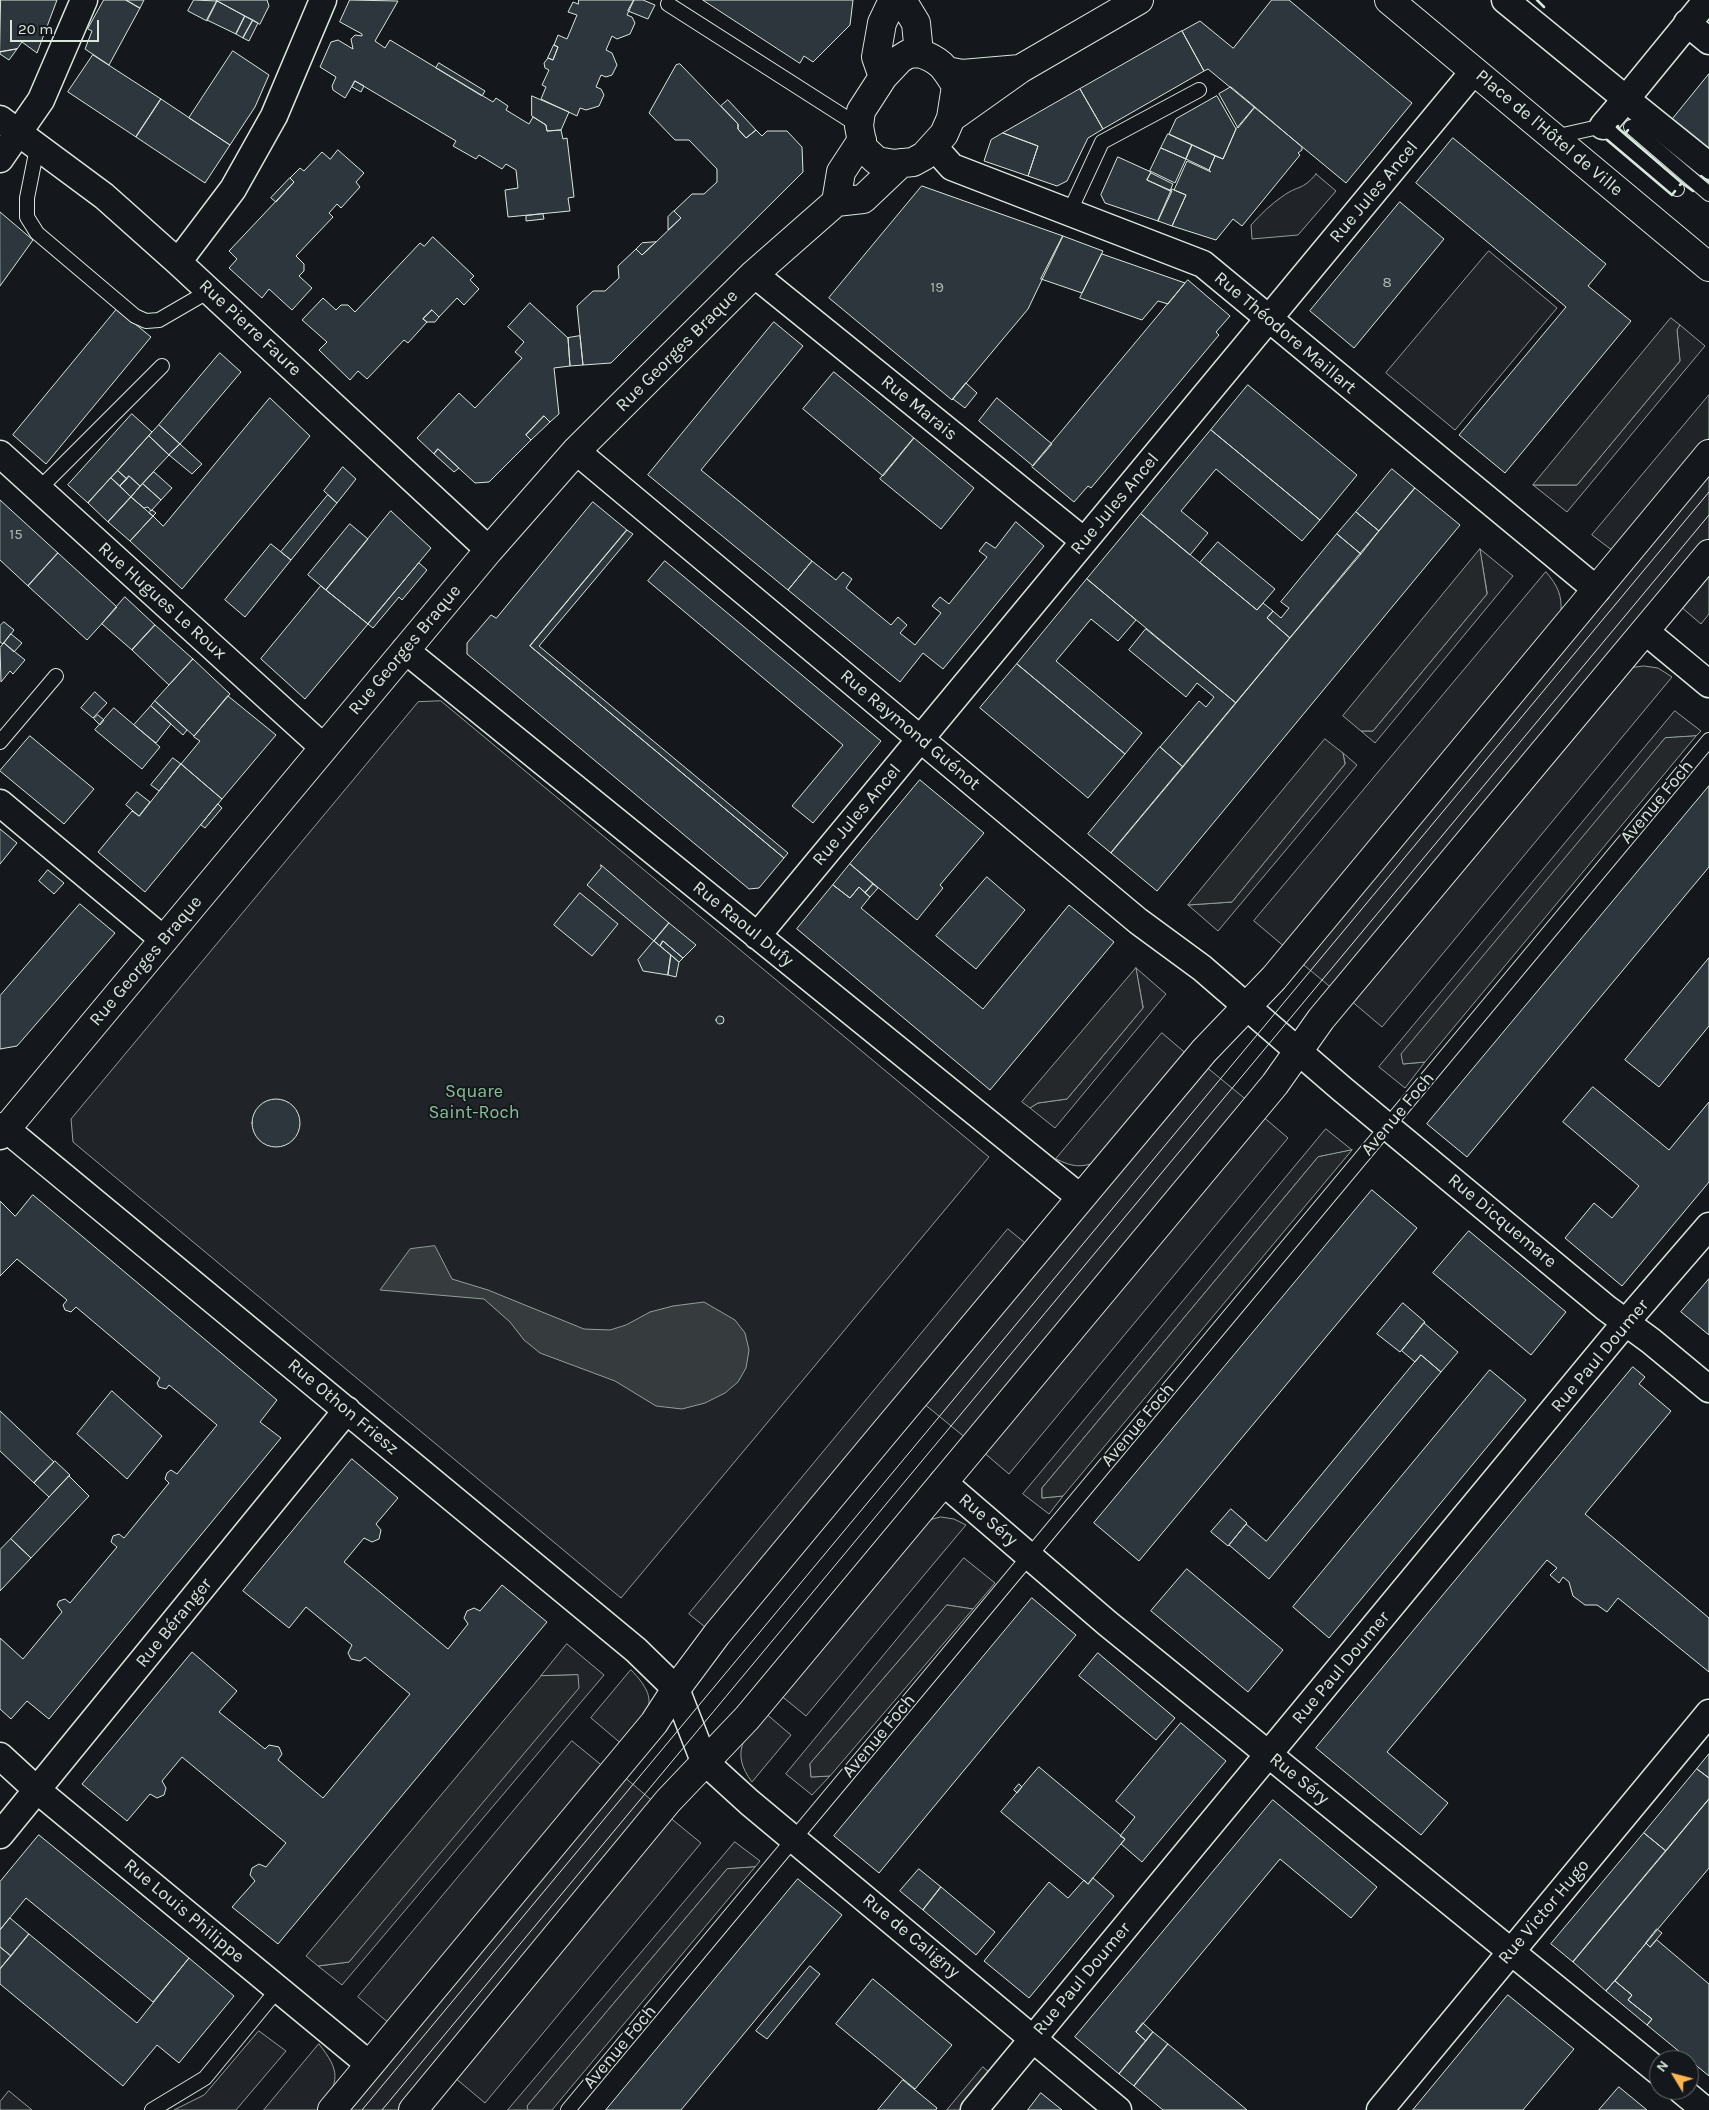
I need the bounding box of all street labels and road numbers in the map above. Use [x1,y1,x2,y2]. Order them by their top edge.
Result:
street label: Place de l'Hôtel de Ville [1471,65,1627,201]
street label: Rue Jules Ancel [1325,137,1423,247]
street label: Rue Théodore Maillart [1210,267,1360,399]
street label: Rue Pierre Faure [194,275,306,381]
street label: Rue Georges Braque [611,285,743,417]
street label: Rue Marais [877,371,961,445]
street label: Rue Jules Ancel [1066,449,1164,559]
street label: Rue Hugues Le Roux [93,538,231,664]
street label: Rue Georges Braque [344,580,466,720]
street label: Rue Raymond Guénot [835,665,985,795]
street label: Avenue Foch [1616,756,1698,848]
street label: Rue Jules Ancel [808,760,906,870]
street label: Rue Raoul Dufy [688,877,798,971]
street label: Rue Georges Braque [85,891,207,1031]
street label: Avenue Foch [1357,1068,1439,1160]
street label: Rue Dicquemare [1443,1169,1561,1273]
street label: Rue Paul Doumer [1546,1295,1654,1417]
street label: Rue Othon Friesz [283,1354,403,1460]
street label: Avenue Foch [1097,1379,1179,1471]
street label: Rue Séry [954,1489,1022,1551]
street label: Rue Béranger [131,1574,217,1672]
street label: Rue Paul Doumer [1287,1607,1395,1729]
street label: Avenue Foch [838,1690,920,1782]
street label: Rue Séry [1265,1748,1333,1810]
street label: Rue Louis Philippe [119,1854,249,1968]
street label: Rue Victor Hugo [1494,1855,1594,1969]
street label: Rue de Caligny [858,1889,964,1983]
street label: Rue Paul Doumer [1028,1918,1136,2040]
street label: Avenue Foch [579,2001,661,2093]

